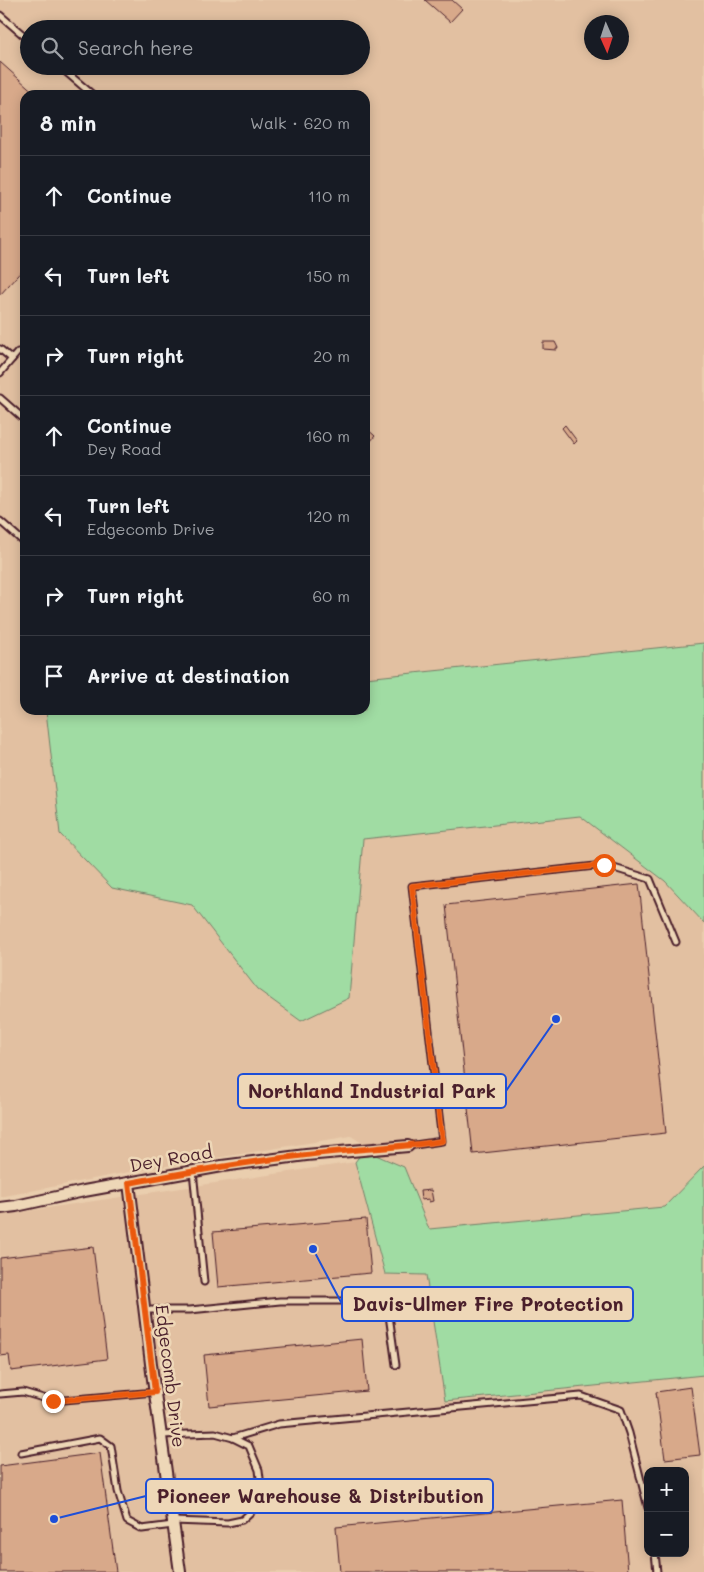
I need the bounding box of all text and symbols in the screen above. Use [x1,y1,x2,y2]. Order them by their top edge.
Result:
north arrow [584,15,629,60]
search box [20,20,370,75]
icon: search [38,34,66,62]
text: Search here [78,35,194,60]
text: 8 min [40,109,96,136]
text: Walk · 620 m [250,112,350,133]
icon: ahead [40,182,68,210]
text: Continue [87,183,172,208]
text: 110 m [308,185,350,206]
icon: left [40,262,68,290]
text: Turn left [87,263,170,288]
text: 150 m [306,265,350,286]
icon: right [40,342,68,370]
text: Turn right [87,343,184,368]
text: 20 m [313,345,350,366]
text: Continue [87,413,172,438]
icon: ahead [40,422,68,450]
text: 160 m [305,425,350,446]
text: Dey Road [87,438,161,459]
text: Turn left [87,493,170,518]
icon: left [40,502,68,530]
text: 120 m [306,505,350,526]
text: Edgecomb Drive [87,518,215,539]
icon: right [40,582,68,610]
text: Turn right [87,583,184,608]
text: 60 m [313,585,350,606]
icon: arrive [40,662,68,690]
text: Arrive at destination [87,663,290,688]
route start [593,854,616,877]
callout: Northland Industrial Park [238,1074,506,1108]
text: Northland Industrial Park [248,1078,496,1103]
street label: Dey Road [128,1139,214,1177]
callout: Davis-Ulmer Fire Protection [342,1287,633,1321]
text: Davis-Ulmer Fire Protection [353,1291,623,1316]
street label: Edgecomb Drive [150,1303,192,1449]
route end [42,1390,65,1413]
map controls [644,1467,689,1557]
button: + [644,1467,689,1512]
callout: Pioneer Warehouse & Distribution [146,1479,493,1513]
text: Pioneer Warehouse & Distribution [156,1483,484,1508]
button: − [644,1512,689,1557]

